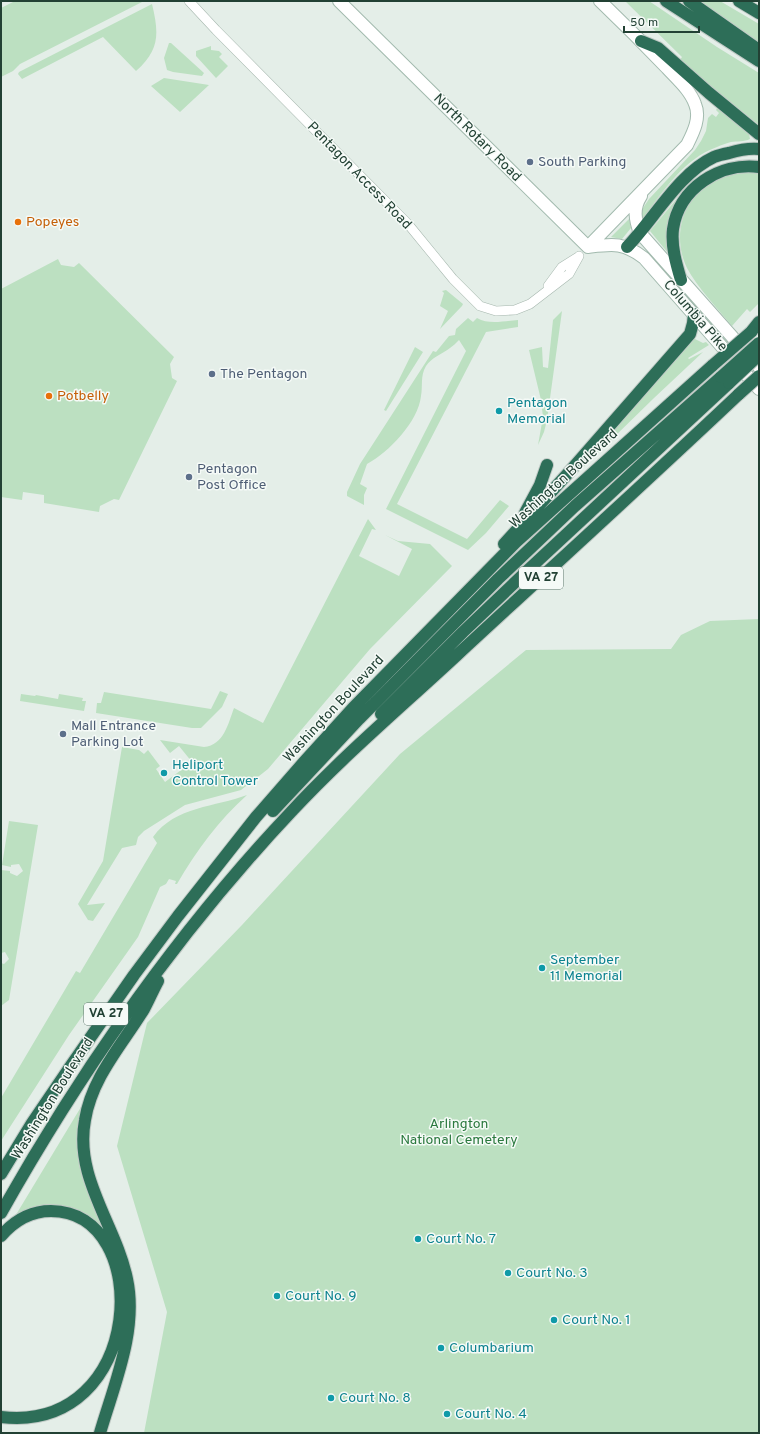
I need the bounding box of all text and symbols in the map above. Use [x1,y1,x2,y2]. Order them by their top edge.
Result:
scale bar [624,8,699,34]
text: 50 m [630,15,658,31]
street label: North Rotary Road [429,90,525,186]
street label: Pentagon Access Road [303,119,415,233]
place label: South Parking [538,154,626,171]
marker: South Parking [525,157,535,167]
place label: Popeyes [26,214,79,231]
marker: Popeyes [13,217,23,227]
street label: Columbia Pike [659,277,731,355]
place label: The Pentagon [220,366,307,383]
marker: The Pentagon [207,369,217,379]
place label: Potbelly [57,388,109,405]
marker: Potbelly [44,391,54,401]
place label: Pentagon Memorial [507,395,567,428]
marker: Pentagon Memorial [494,406,504,416]
street label: Washington Boulevard [506,426,622,532]
place label: Pentagon Post Office [197,461,266,494]
marker: Pentagon Post Office [184,472,194,482]
road number: VA 27 [519,567,563,589]
street label: Washington Boulevard [280,652,388,766]
place label: Mall Entrance Parking Lot [71,718,156,751]
marker: Mall Entrance Parking Lot [58,729,68,739]
place label: Heliport Control Tower [172,757,259,790]
marker: Heliport Control Tower [159,768,169,778]
place label: September 11 Memorial [550,952,622,985]
marker: September 11 Memorial [537,963,547,973]
road number: VA 27 [84,1003,128,1025]
street label: Washington Boulevard [9,1035,97,1163]
park label: Arlington National Cemetery [400,1116,518,1149]
place label: Court No. 7 [426,1231,496,1248]
marker: Court No. 7 [413,1234,423,1244]
place label: Court No. 3 [516,1265,588,1282]
marker: Court No. 3 [503,1268,513,1278]
place label: Court No. 9 [285,1288,357,1305]
marker: Court No. 9 [272,1291,282,1301]
place label: Court No. 1 [562,1312,631,1329]
marker: Court No. 1 [549,1315,559,1325]
place label: Columbarium [449,1340,534,1357]
marker: Columbarium [436,1343,446,1353]
place label: Court No. 8 [339,1390,411,1407]
marker: Court No. 8 [326,1393,336,1403]
place label: Court No. 4 [455,1406,527,1423]
marker: Court No. 4 [442,1409,452,1419]

